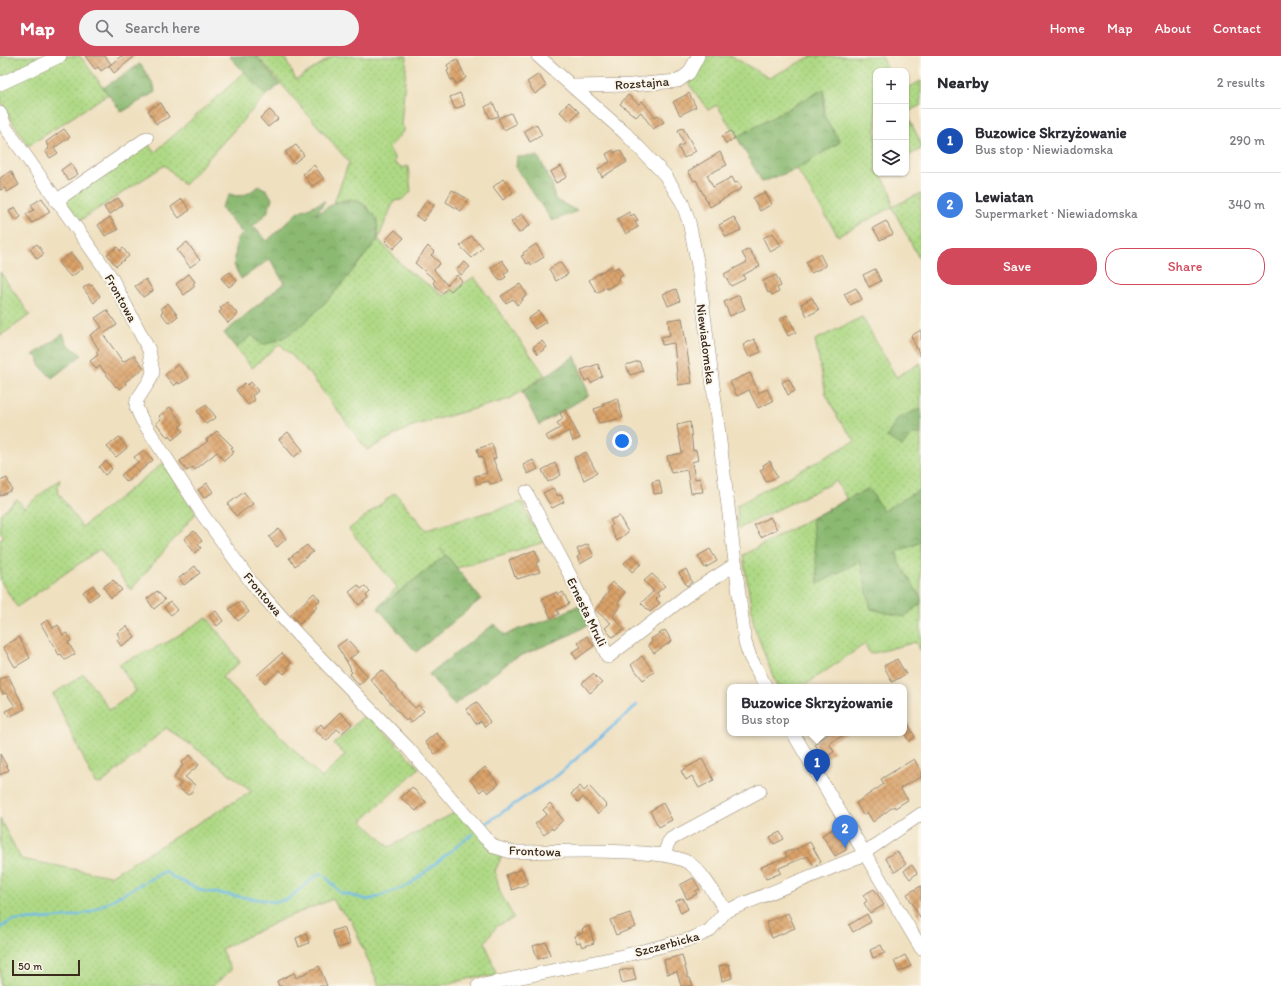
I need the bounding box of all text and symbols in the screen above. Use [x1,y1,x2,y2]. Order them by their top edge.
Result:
search box [79,10,359,46]
text: Map [20,17,55,40]
icon: search [93,17,115,39]
text: Search here [125,19,200,37]
text: Home [1050,20,1085,37]
text: Map [1107,20,1133,37]
text: About [1155,20,1191,37]
text: Contact [1213,20,1261,37]
map controls [873,68,909,176]
button: + [873,68,909,104]
text: Nearby [937,72,989,92]
street label: Rozstajna [614,74,670,92]
text: 2 results [1217,75,1265,90]
button: − [873,104,909,140]
text: Buzowice Skrzyżowanie [975,124,1127,142]
text: 1 [947,133,953,148]
text: 290 m [1229,133,1265,148]
button: layers [873,140,909,176]
text: Bus stop · Niewiadomska [975,142,1113,157]
text: Lewiatan [975,188,1034,206]
text: 2 [947,197,953,212]
text: 340 m [1228,197,1265,212]
text: Supermarket · Niewiadomska [975,206,1138,221]
button: Save [937,248,1097,285]
button: Share [1105,248,1265,285]
street label: Frontowa [102,271,140,325]
street label: Niewiadomska [694,303,718,385]
your location [612,431,632,451]
street label: Frontowa [240,569,286,619]
street label: Ernesta Mruli [564,575,610,649]
popup [727,684,907,736]
text: Buzowice Skrzyżowanie [741,694,893,712]
text: Bus stop [741,712,790,727]
pin: 1 [804,749,830,782]
pin: 2 [832,815,858,848]
street label: Frontowa [509,843,562,859]
street label: Szczerbicka [633,928,701,960]
scale bar [12,958,80,977]
text: 50 m [18,960,42,973]

